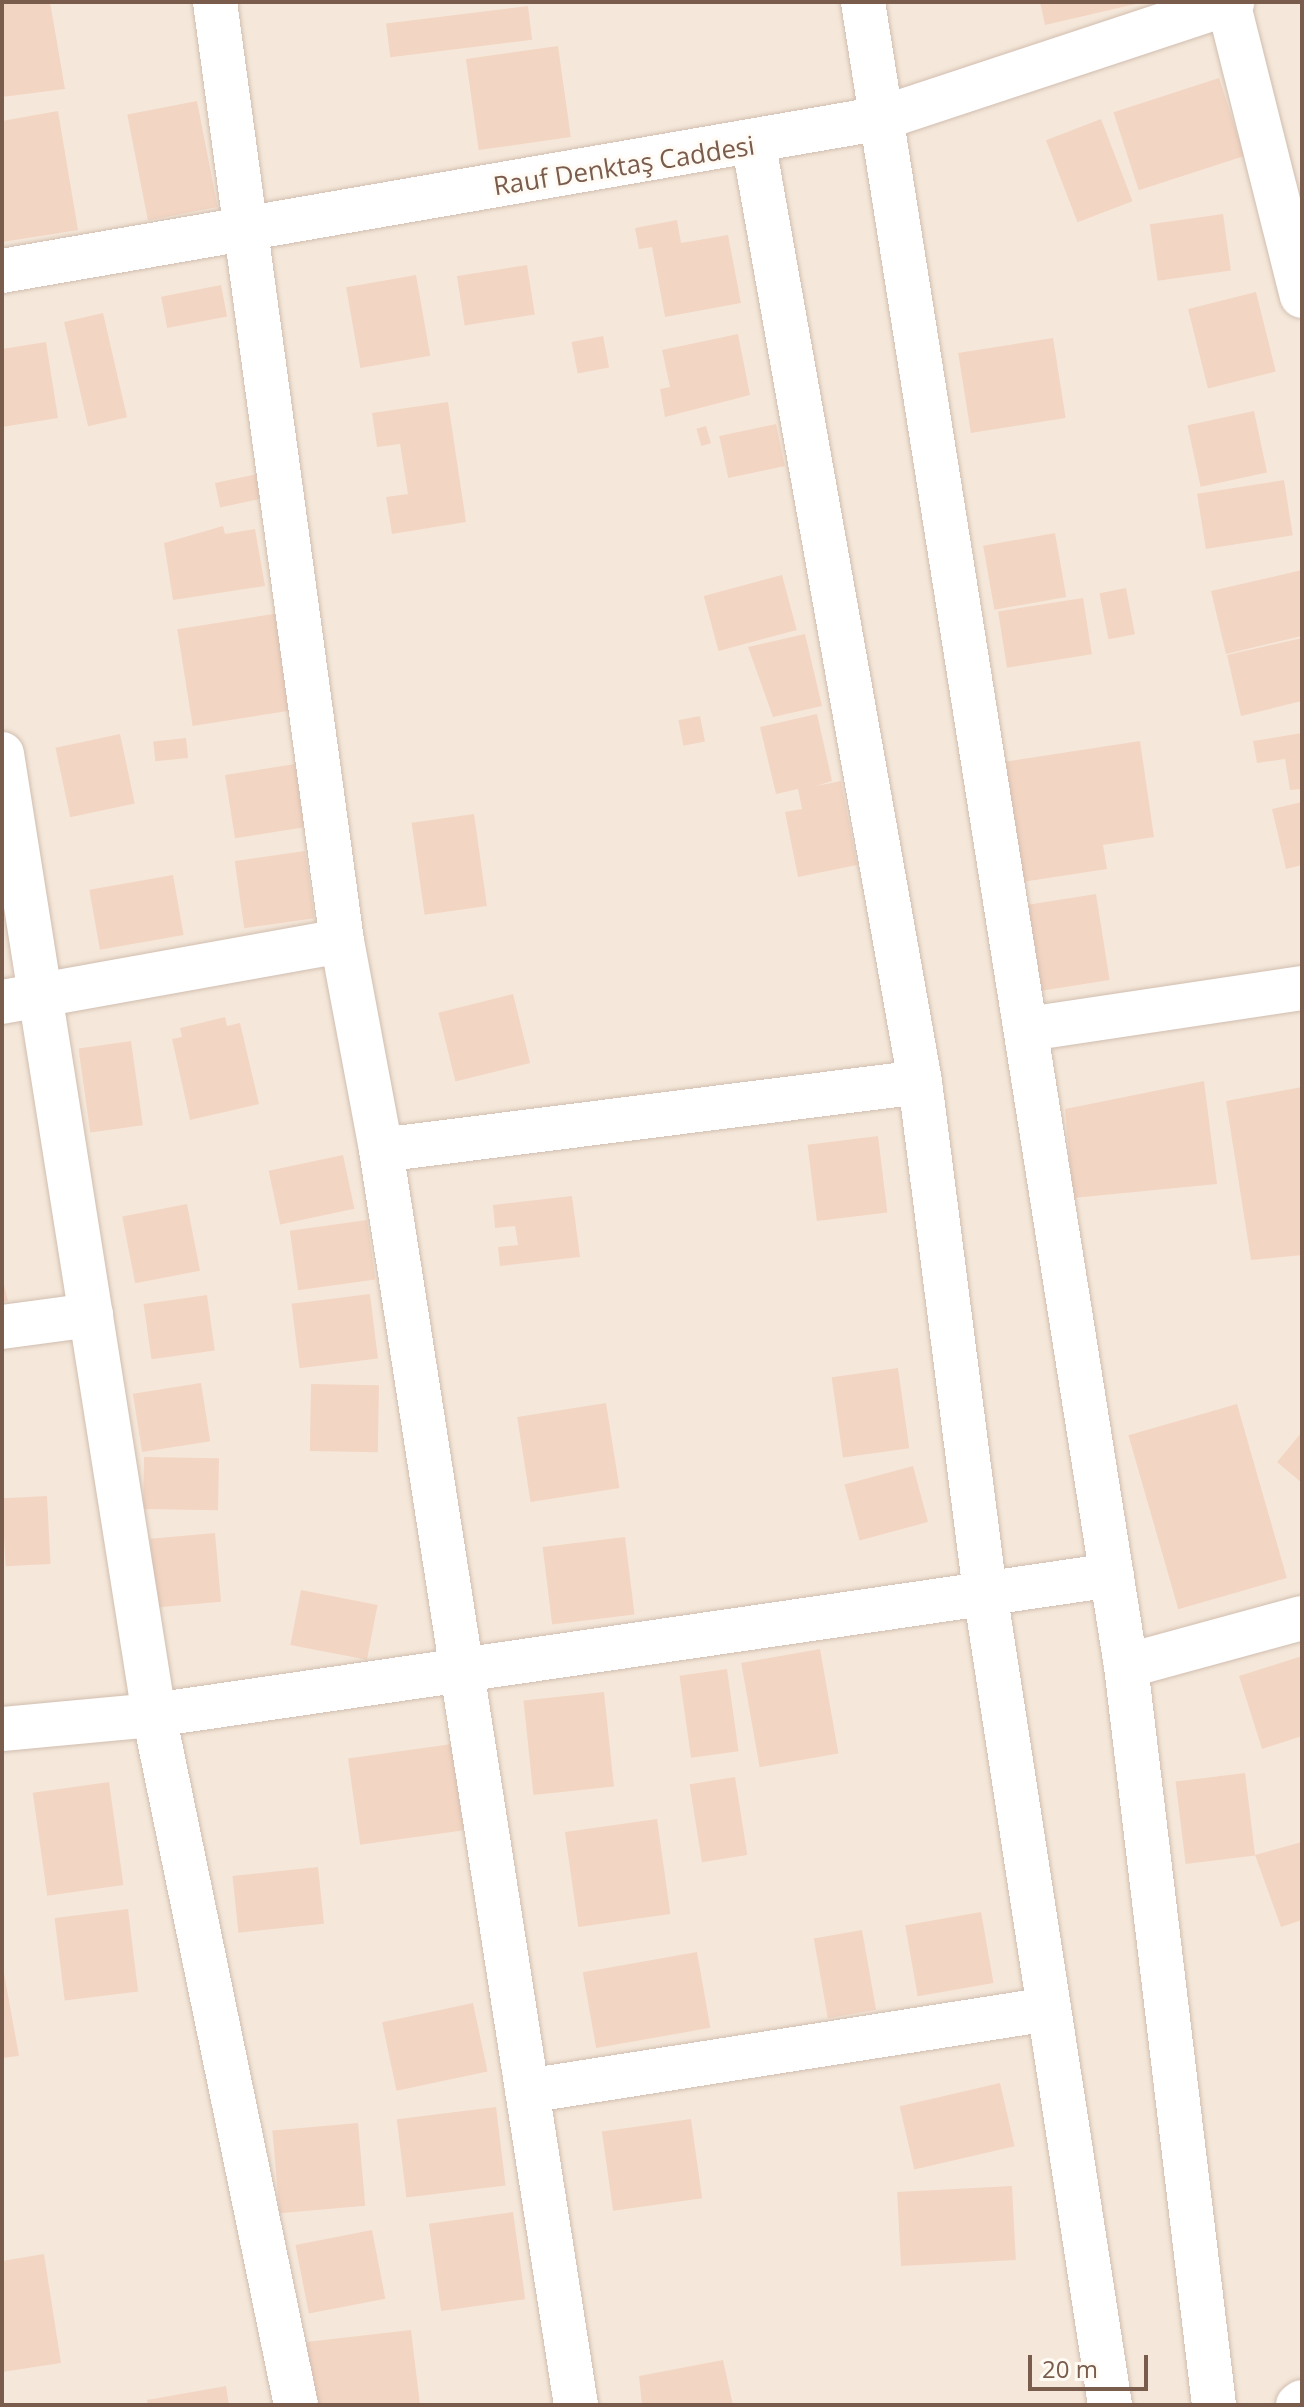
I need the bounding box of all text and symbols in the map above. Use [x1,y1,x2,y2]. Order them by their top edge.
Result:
street label: Rauf Denktaş Caddesi [491,130,757,202]
scale bar [1032,2339,1152,2389]
text: 20 m [1042,2352,1098,2385]

